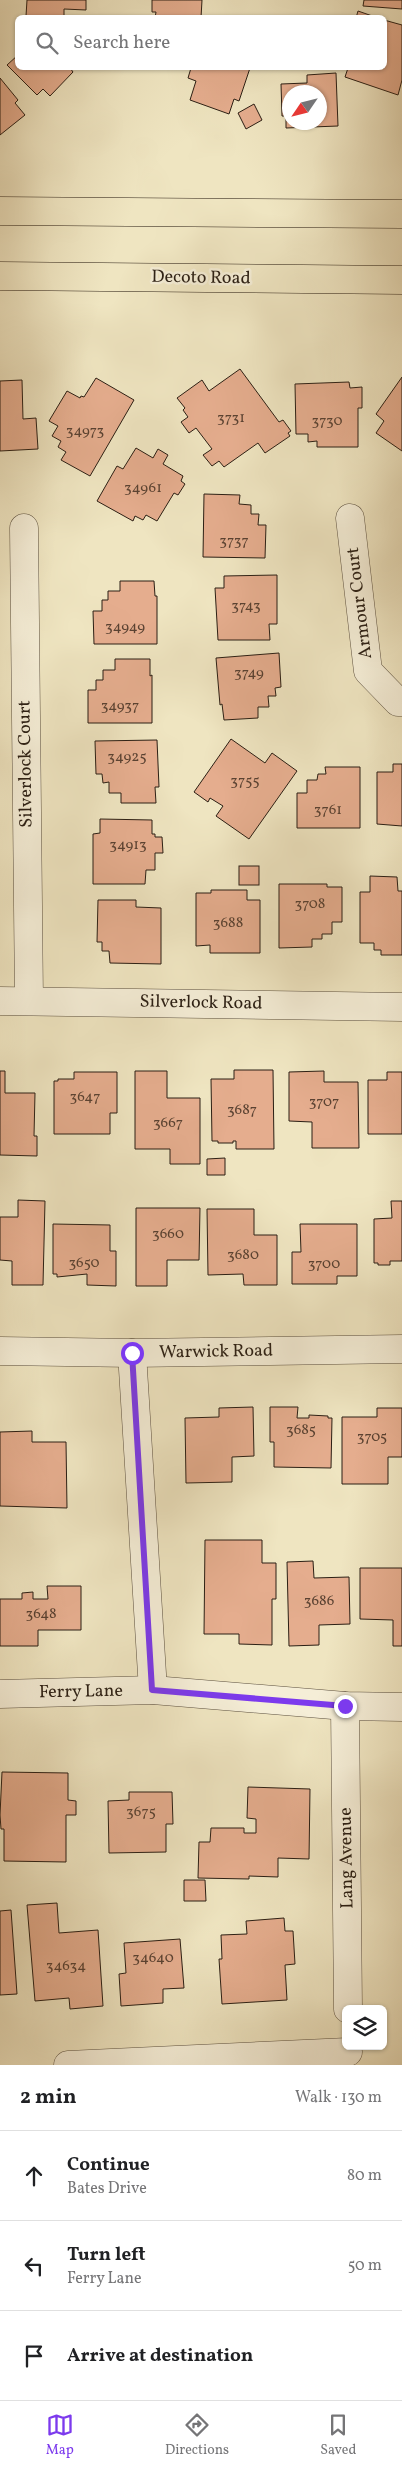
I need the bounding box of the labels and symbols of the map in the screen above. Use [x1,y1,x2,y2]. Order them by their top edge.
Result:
north arrow [282,85,327,130]
street label: Decoto Road [151,265,251,291]
house number: 3731 [217,408,245,429]
house number: 3730 [312,411,342,432]
house number: 34973 [66,421,104,442]
house number: 34961 [124,478,162,499]
house number: 3737 [219,531,249,552]
street label: Armour Court [341,546,379,660]
house number: 3743 [231,596,261,617]
house number: 34949 [105,617,145,638]
house number: 3749 [234,663,264,684]
house number: 34937 [101,696,139,717]
street label: Silverlock Court [12,700,40,828]
house number: 34925 [107,747,147,768]
house number: 3755 [230,771,260,792]
house number: 3761 [314,800,342,821]
house number: 34913 [109,835,147,856]
house number: 3708 [294,894,326,915]
house number: 3688 [213,913,243,934]
street label: Silverlock Road [139,989,263,1017]
house number: 3647 [69,1087,101,1108]
house number: 3707 [309,1092,339,1113]
house number: 3687 [227,1100,257,1121]
house number: 3667 [153,1113,183,1134]
house number: 3660 [152,1224,184,1245]
house number: 3680 [227,1245,259,1266]
house number: 3650 [68,1253,100,1274]
house number: 3700 [308,1254,340,1275]
street label: Warwick Road [159,1339,273,1365]
route start [121,1342,144,1365]
house number: 3685 [286,1420,316,1441]
house number: 3705 [357,1427,387,1448]
house number: 3686 [304,1591,334,1612]
house number: 3648 [25,1604,57,1625]
street label: Ferry Lane [39,1679,123,1705]
route end [334,1695,357,1718]
house number: 3675 [126,1802,156,1823]
street label: Lang Avenue [334,1807,360,1909]
house number: 34640 [132,1948,174,1969]
house number: 34634 [46,1956,86,1977]

